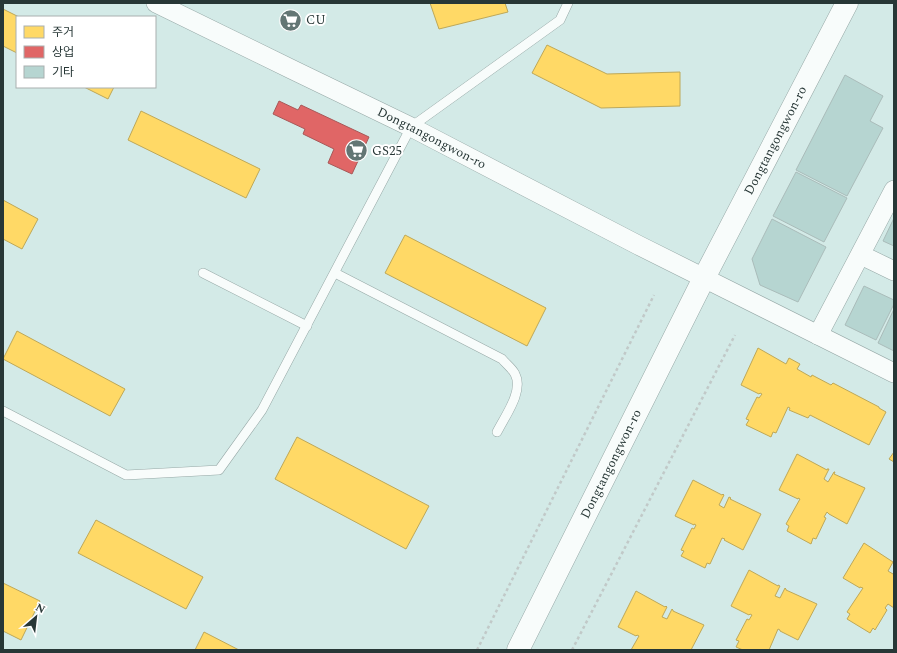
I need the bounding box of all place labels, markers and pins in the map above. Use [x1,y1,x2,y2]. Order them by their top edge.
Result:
supermarket icon: CU [278,7,304,33]
place label: CU [306,10,326,30]
supermarket icon: GS25 [344,138,370,164]
place label: GS25 [372,141,402,161]

